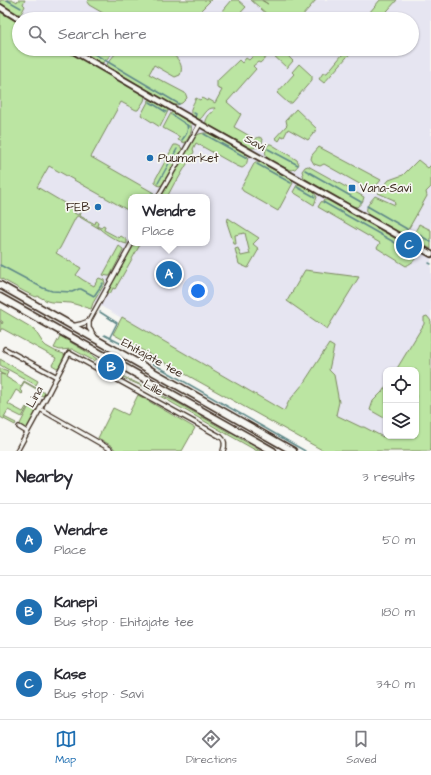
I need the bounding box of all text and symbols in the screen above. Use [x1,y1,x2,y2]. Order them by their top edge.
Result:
search box [12,12,419,56]
icon: search [26,23,48,45]
text: Search here [58,24,147,45]
street label: Savi [241,130,269,156]
place label: Puumarket [158,150,219,167]
marker: Puumarket [145,153,155,163]
place label: Vana-Savi [360,180,412,197]
marker: Vana-Savi [347,183,357,193]
popup [128,194,210,246]
place label: FEB [66,199,90,216]
text: Wendre [142,201,196,222]
marker: FEB [93,202,103,212]
text: Place [142,222,174,240]
pin: C [396,230,422,260]
pin: A [156,259,182,289]
your location [188,281,208,301]
street label: Ehitajate tee [118,334,186,382]
pin: B [98,352,124,382]
map controls [383,367,419,439]
button: locate [383,367,419,403]
street label: Lille [140,376,166,401]
street label: Lina [22,383,48,411]
button: layers [383,403,419,439]
text: Nearby [16,465,73,489]
text: 3 results [362,468,415,486]
text: Wendre [54,520,108,541]
text: A [25,531,33,549]
text: 50 m [382,531,415,549]
text: Place [54,541,86,559]
text: Kanepi [54,592,97,613]
text: B [24,603,34,621]
text: 180 m [381,603,415,621]
text: Bus stop · Ehitajate tee [54,613,194,631]
text: Kase [54,664,86,685]
text: C [24,675,34,693]
text: 340 m [376,675,415,693]
text: Bus stop · Savi [54,685,144,703]
tab: Map [55,728,77,767]
tab: Directions [186,728,237,767]
tab: Saved [346,728,376,767]

